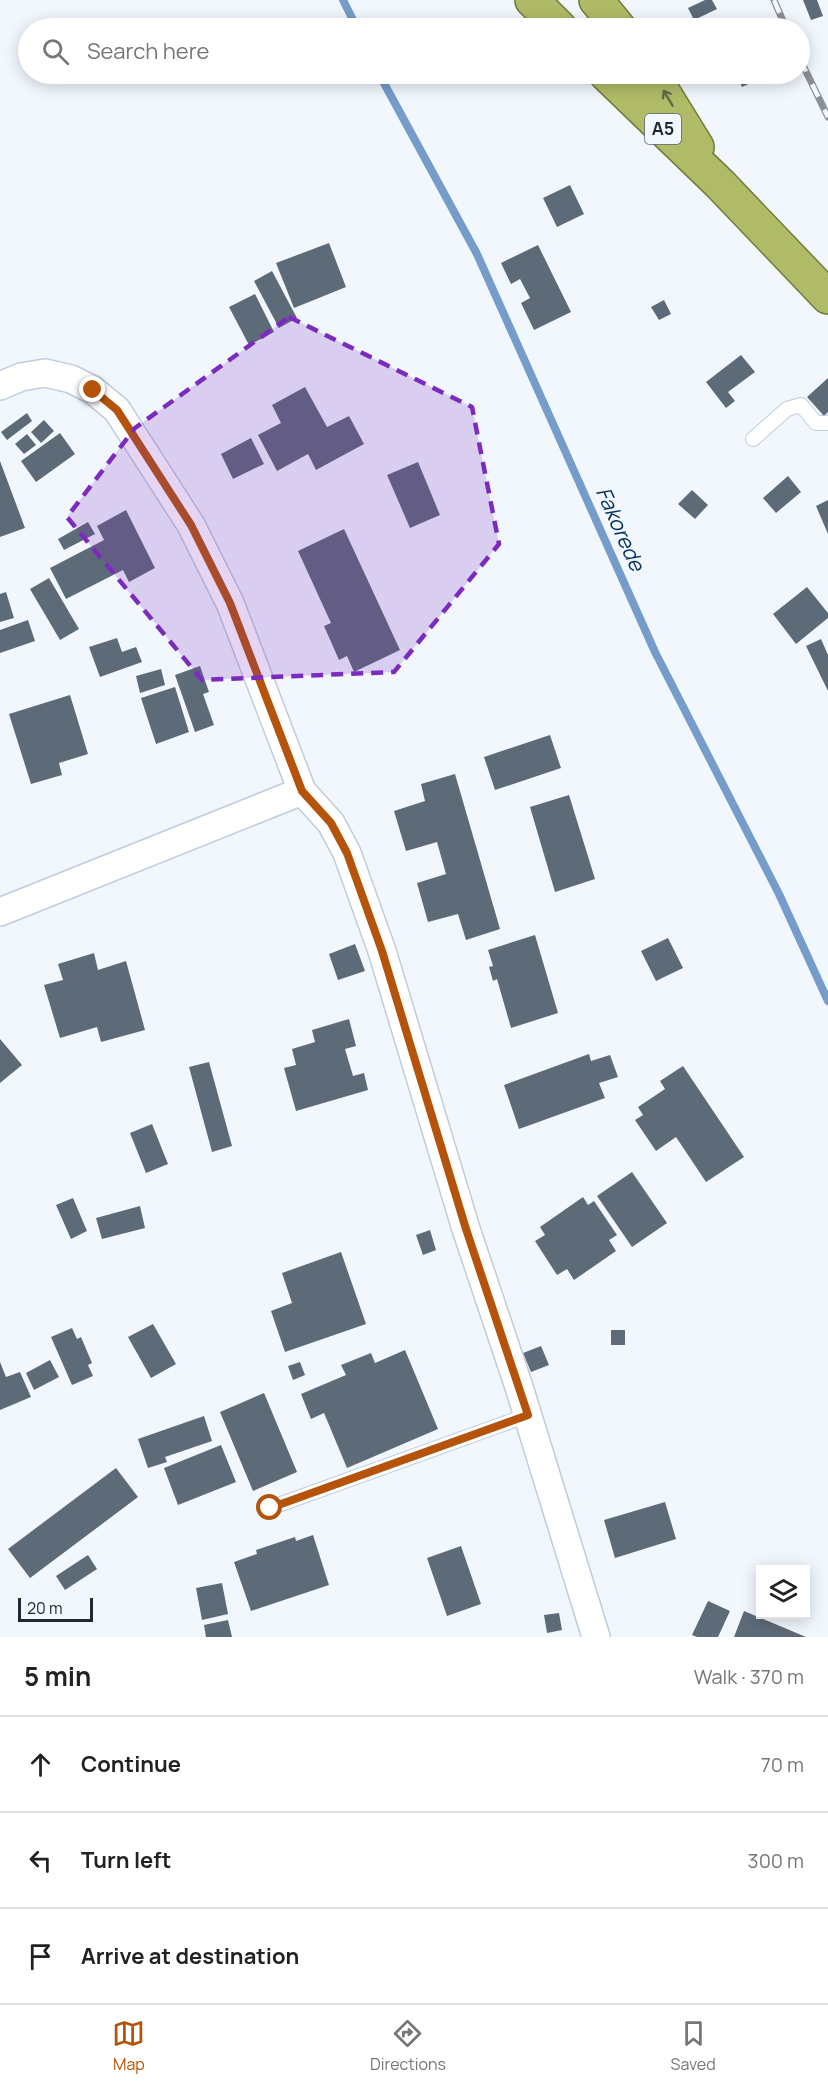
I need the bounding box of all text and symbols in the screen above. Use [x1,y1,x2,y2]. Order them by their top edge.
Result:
search box [18,18,810,84]
icon: search [39,35,72,68]
text: Search here [87,36,209,66]
one-way arrow [661,90,673,107]
road number: A5 [645,114,681,144]
route end [79,376,105,402]
water label: Fakorede [590,482,652,576]
route start [256,1494,282,1520]
map controls [756,1565,810,1619]
button: layers [756,1565,810,1619]
scale bar [18,1595,93,1622]
text: 20 m [27,1597,63,1619]
text: 5 min [24,1658,91,1694]
text: Walk · 370 m [694,1663,804,1690]
icon: ahead [24,1748,57,1781]
text: Continue [81,1749,181,1779]
text: 70 m [761,1751,804,1778]
icon: left [24,1844,57,1877]
text: Turn left [81,1845,171,1875]
text: 300 m [748,1847,804,1874]
icon: arrive [24,1940,57,1973]
text: Arrive at destination [81,1941,299,1971]
tab: Map [112,2017,145,2075]
tab: Directions [370,2017,446,2075]
tab: Saved [671,2017,716,2075]

